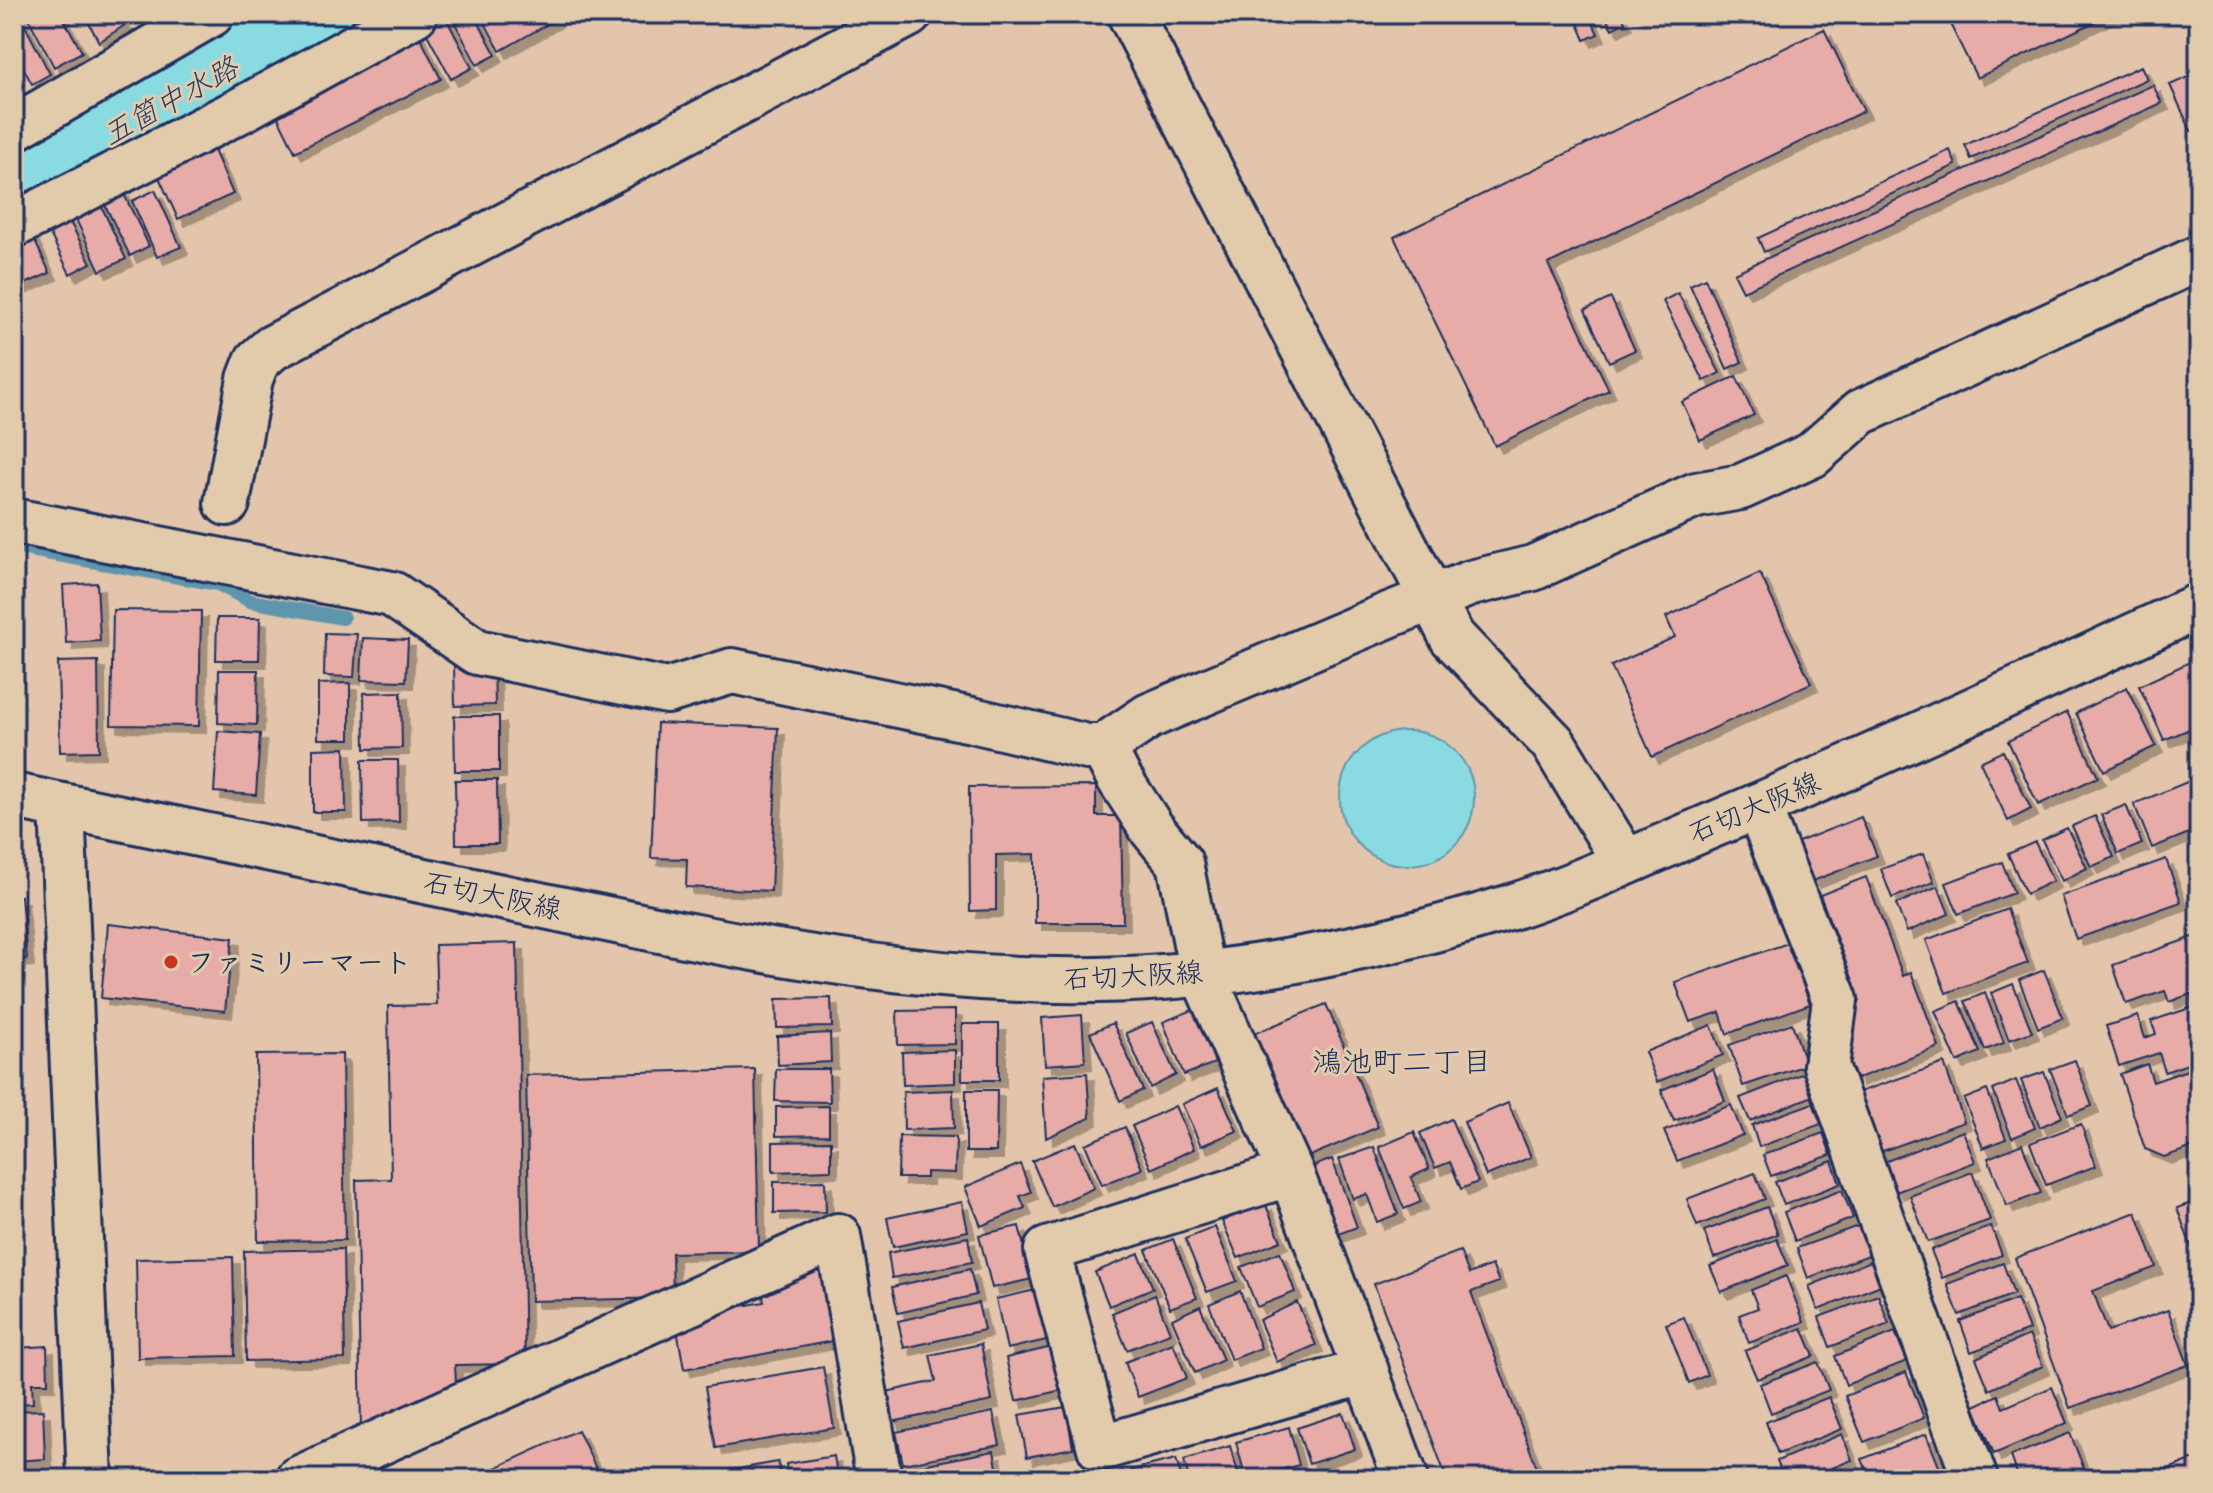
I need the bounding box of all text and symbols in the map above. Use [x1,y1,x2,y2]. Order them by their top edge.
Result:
water label: 五箇中水路 [94,44,250,160]
street label: 石切大阪線 [1682,761,1828,857]
street label: 石切大阪線 [419,861,566,934]
place label: ファミリーマート [187,942,412,987]
street label: 石切大阪線 [1062,951,1204,1004]
marker: ファミリーマート [162,953,180,971]
district label: 鴻池町二丁目 [1312,1040,1492,1088]

